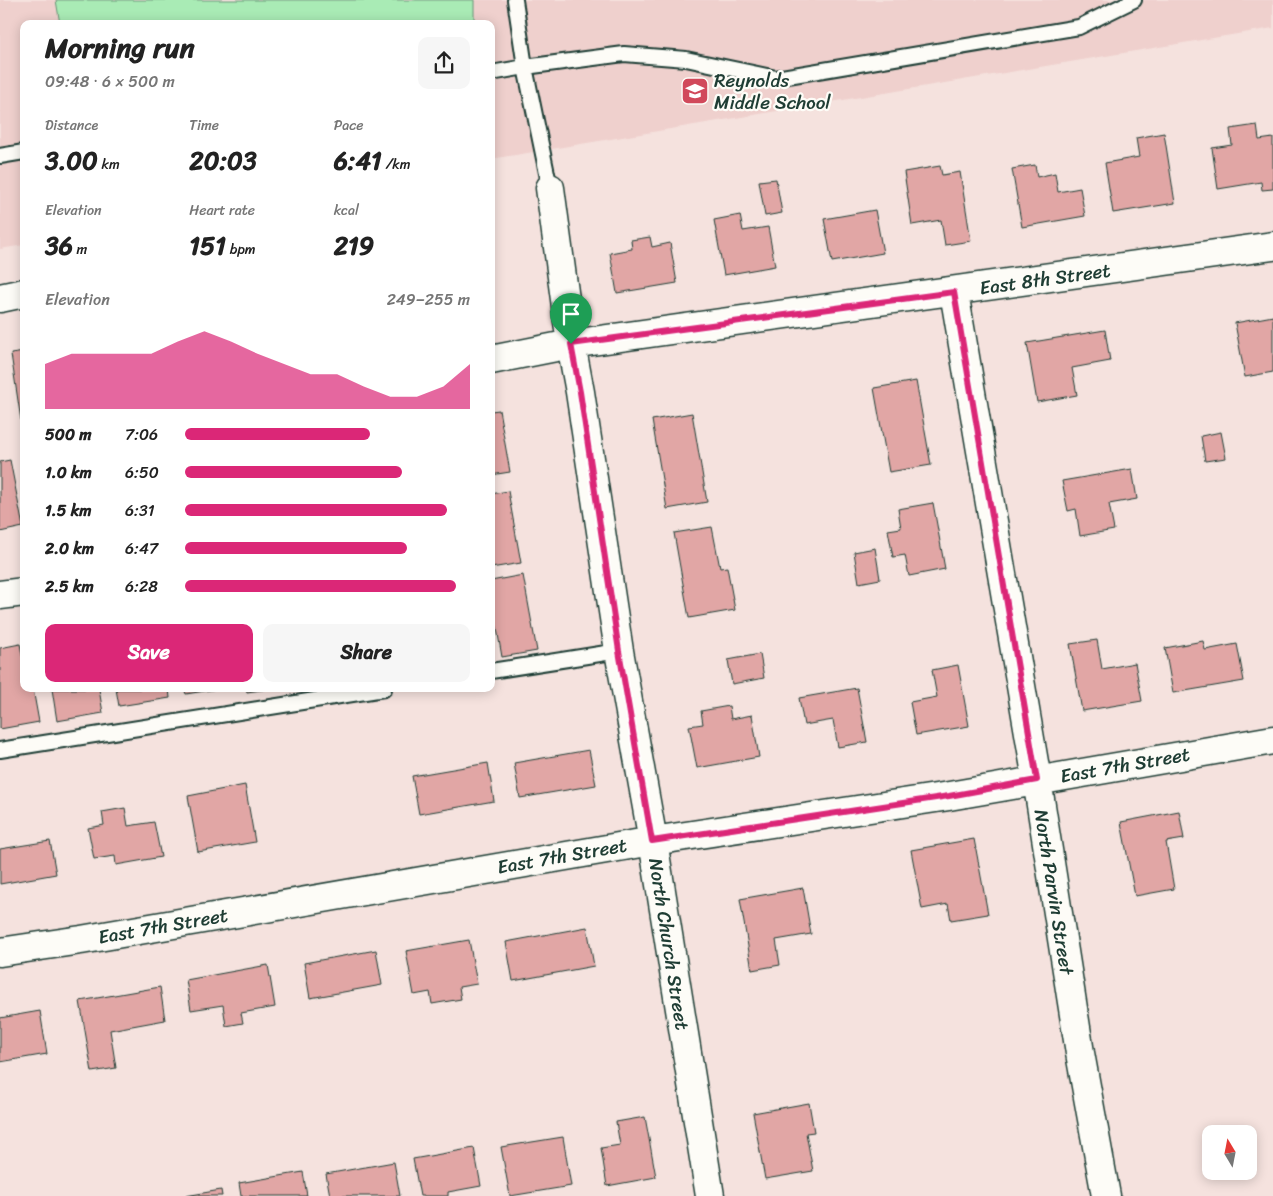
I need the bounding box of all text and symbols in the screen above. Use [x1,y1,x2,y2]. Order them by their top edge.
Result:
text: Morning run [45,23,195,72]
button: share [418,37,470,89]
place label: Reynolds Middle School [714,64,831,119]
text: 09:48 · 6 × 500 m [45,67,175,96]
school or university icon: Reynolds Middle School [680,76,710,106]
text: Distance [45,113,98,138]
text: Time [189,113,219,138]
text: Pace [334,113,363,138]
text: 3.00 [45,138,98,183]
text: 20:03 [189,138,257,183]
text: 6:41 [334,138,382,183]
text: km [98,152,120,177]
text: /km [382,152,411,177]
text: Elevation [45,198,102,223]
text: Heart rate [189,198,255,223]
text: kcal [334,198,359,223]
text: 36 [45,223,73,268]
text: 151 [189,223,226,268]
text: 219 [334,223,374,268]
text: m [73,237,87,262]
text: bpm [226,237,256,262]
street label: East 8th Street [977,253,1113,305]
text: Elevation [45,285,110,314]
text: 249–255 m [387,285,470,314]
pin [550,293,592,344]
icon: arrive [557,300,585,328]
text: 500 m [45,420,91,449]
text: 7:06 [125,420,158,449]
text: 1.0 km [45,458,92,487]
text: 6:50 [125,458,159,487]
text: 1.5 km [45,496,91,525]
text: 6:31 [125,496,155,525]
text: 2.0 km [45,534,94,563]
text: 6:47 [125,534,158,563]
text: 2.5 km [45,572,94,601]
text: 6:28 [125,572,158,601]
button: Save [45,624,253,682]
button: Share [263,624,470,682]
street label: East 7th Street [1057,737,1193,793]
street label: North Parvin Street [1025,807,1084,978]
street label: East 7th Street [494,828,630,884]
street label: North Church Street [639,856,699,1032]
street label: East 7th Street [95,898,231,954]
north arrow [1202,1125,1258,1180]
map controls [1202,1125,1257,1180]

